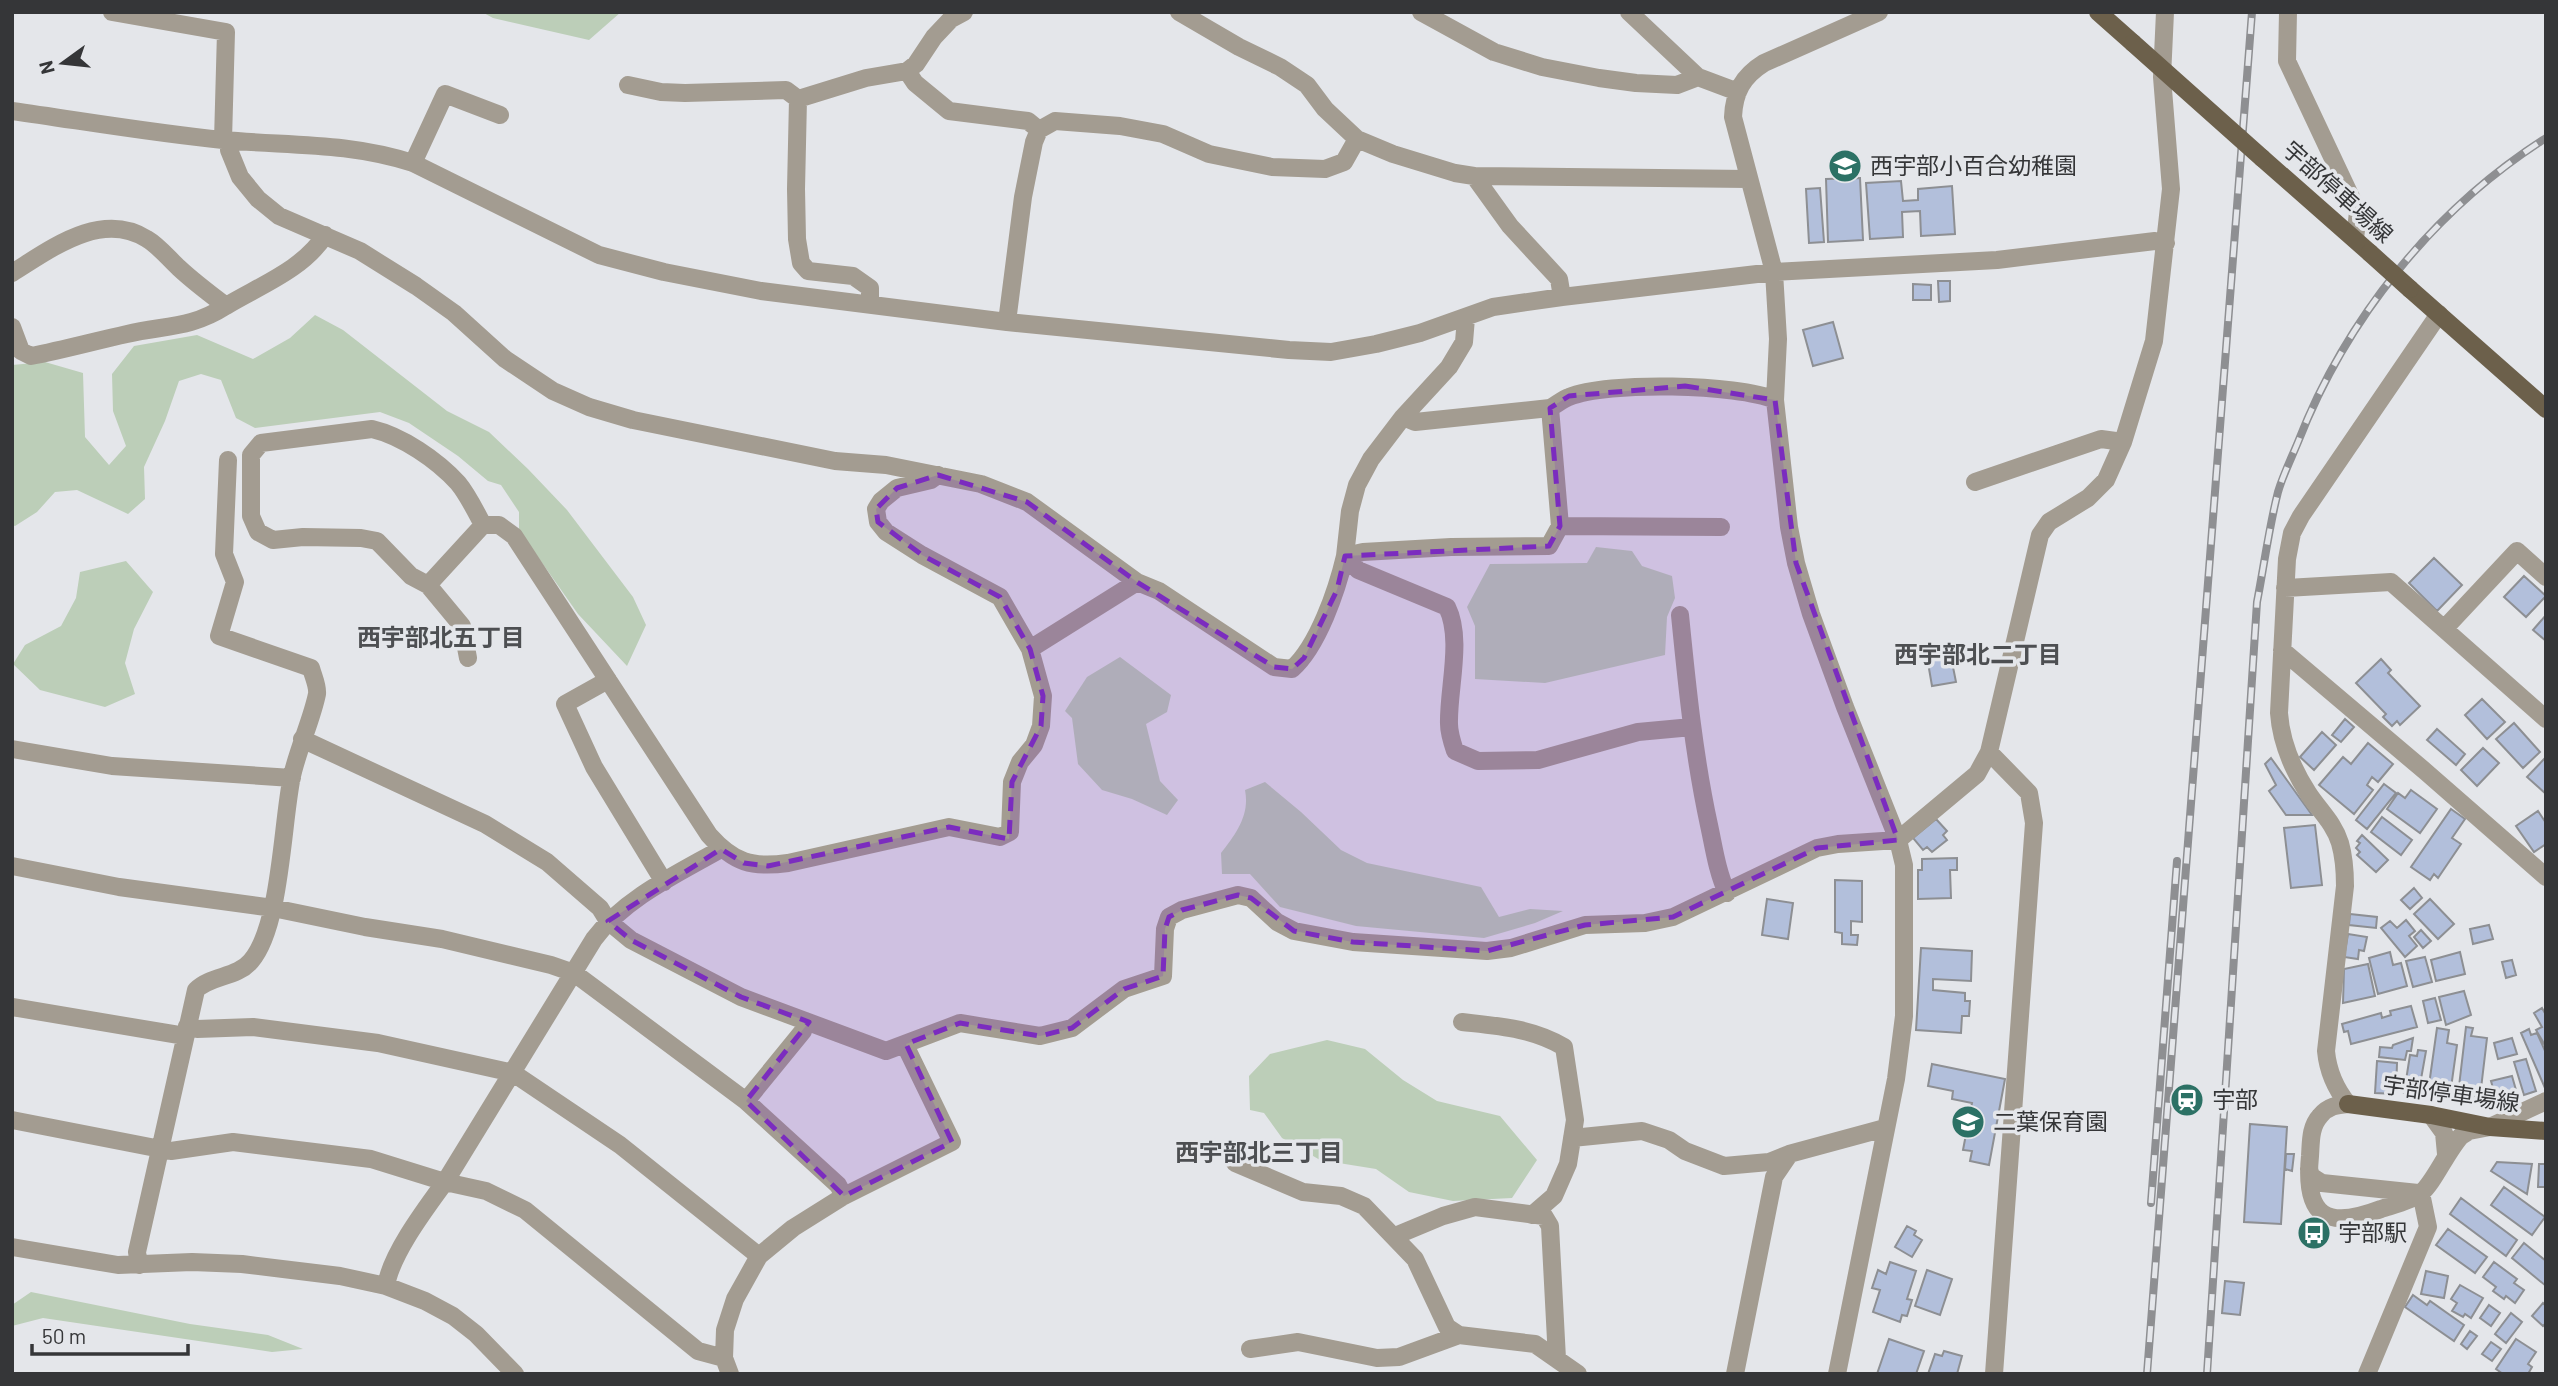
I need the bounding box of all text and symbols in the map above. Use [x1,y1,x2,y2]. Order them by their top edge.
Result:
north arrow [28,28,98,98]
text: N [33,58,59,77]
street label: 宇部停車場線 [2278,135,2399,248]
school or university icon: 西宇部小百合幼稚園 [1826,147,1864,185]
place label: 西宇部小百合幼稚園 [1870,151,2077,179]
district label: 西宇部北五丁目 [357,622,525,651]
district label: 西宇部北二丁目 [1894,639,2062,668]
street label: 宇部停車場線 [2381,1070,2521,1116]
station icon: 宇部 [2168,1081,2206,1119]
place label: 宇部 [2212,1085,2258,1113]
school or university icon: 二葉保育園 [1949,1103,1987,1141]
place label: 二葉保育園 [1993,1107,2108,1135]
district label: 西宇部北三丁目 [1175,1137,1343,1166]
bus stop icon: 宇部駅 [2295,1214,2333,1252]
place label: 宇部駅 [2338,1218,2407,1246]
scale bar [32,1312,187,1356]
text: 50 m [42,1323,86,1348]

